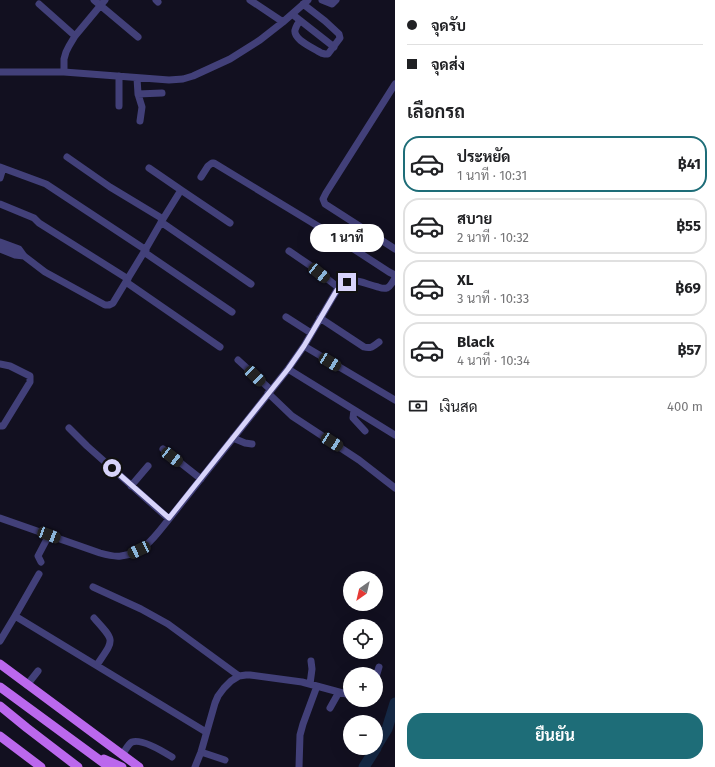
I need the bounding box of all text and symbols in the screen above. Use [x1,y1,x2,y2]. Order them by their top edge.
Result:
text: จุดรับ [431,17,466,35]
text: จุดส่ง [431,56,465,74]
text: เลือกรถ [407,101,465,123]
icon: car [409,146,445,182]
text: ประหยัด [457,148,510,166]
text: ฿41 [678,155,701,173]
text: 1 นาที · 10:31 [457,168,527,183]
icon: car [409,208,445,244]
text: สบาย [457,210,492,228]
text: ฿55 [676,217,701,235]
callout: 1 นาที [310,224,384,252]
text: 1 นาที [330,230,364,245]
text: 2 นาที · 10:32 [457,230,529,245]
car [306,261,332,285]
icon: car [409,270,445,306]
text: XL [457,271,473,289]
route end [338,273,356,291]
text: ฿69 [675,279,701,297]
text: 3 นาที · 10:33 [457,291,529,306]
icon: car [409,332,445,368]
text: Black [457,333,494,351]
text: ฿57 [677,341,701,359]
car [317,351,343,373]
text: 4 นาที · 10:34 [457,353,530,368]
car [242,363,268,389]
icon: cash [407,395,429,417]
text: เงินสด [439,398,478,416]
text: 400 m [667,399,703,414]
car [319,430,345,454]
car [159,445,185,469]
route start [103,459,121,477]
car [36,525,62,545]
car [126,539,152,561]
north arrow [343,571,383,611]
map controls [343,571,383,755]
button: locate [343,619,383,659]
button: + [343,667,383,707]
button: ยืนยัน [407,713,703,759]
button: − [343,715,383,755]

